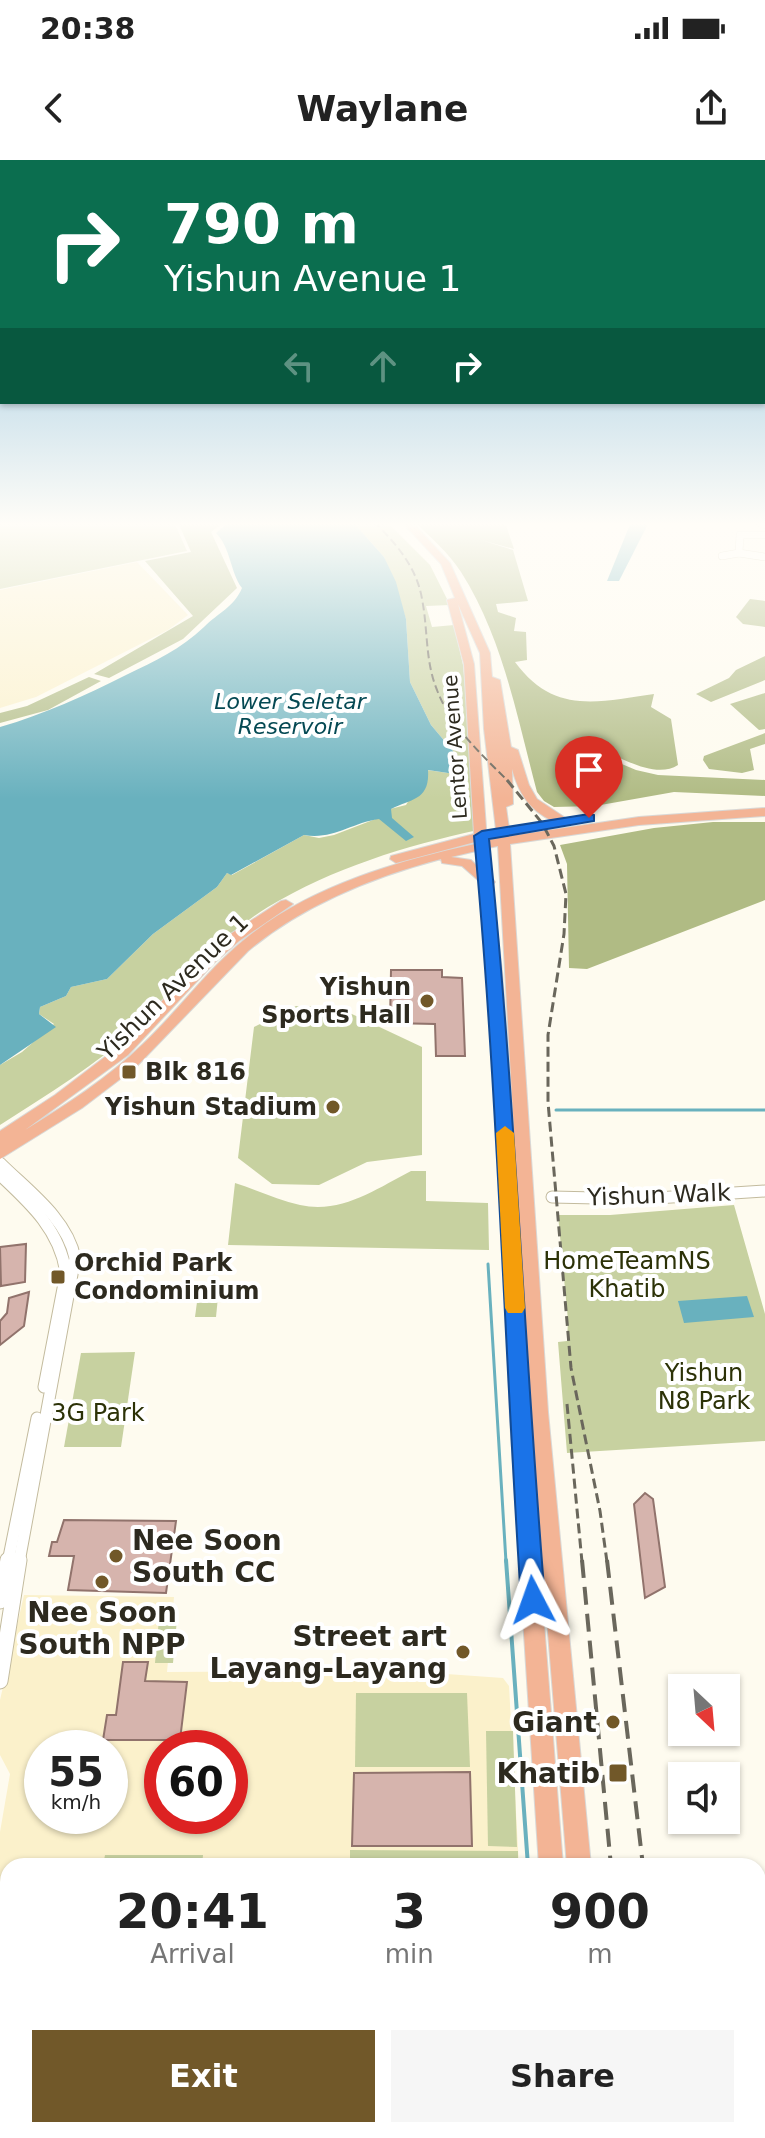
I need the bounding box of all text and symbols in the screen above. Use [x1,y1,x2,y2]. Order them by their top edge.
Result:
text: 20:38 [40,11,136,46]
icon: back [32,86,76,130]
icon: share [689,86,733,130]
text: Waylane [297,88,468,129]
text: 790 m [164,191,359,256]
icon: right [32,192,136,296]
text: Yishun Avenue 1 [164,258,461,299]
icon: left [277,344,321,388]
icon: ahead [361,344,405,388]
icon: right [445,344,489,388]
street label: Lentor Avenue [438,674,472,820]
water label: Lower Seletar Reservoir [214,689,368,739]
pin [555,736,623,818]
icon: arrive [567,748,611,792]
street label: Yishun Avenue 1 [91,908,254,1067]
place label: Yishun Sports Hall [261,973,411,1029]
marker: Yishun Sports Hall [418,992,436,1010]
place label: Blk 816 [145,1058,246,1086]
marker: Blk 816 [120,1063,138,1081]
place label: Yishun Stadium [104,1093,317,1121]
marker: Yishun Stadium [324,1098,342,1116]
street label: Yishun Walk [586,1178,731,1212]
park label: HomeTeamNS Khatib [543,1247,711,1303]
place label: Orchid Park Condominium [74,1249,260,1305]
marker: Orchid Park Condominium [49,1268,67,1286]
park label: Yishun N8 Park [658,1359,750,1415]
park label: 3G Park [51,1399,145,1427]
place label: Nee Soon South CC [132,1524,282,1589]
marker: Nee Soon South CC [107,1547,125,1565]
position arrow [491,1558,575,1642]
marker: Nee Soon South NPP [93,1573,111,1591]
place label: Nee Soon South NPP [19,1596,185,1661]
place label: Street art Layang-Layang [209,1620,447,1685]
marker: Street art Layang-Layang [454,1643,472,1661]
north arrow [668,1674,740,1746]
map controls [668,1674,740,1834]
place label: Giant [512,1706,597,1739]
marker: Giant [604,1713,622,1731]
speed limit sign: 60 [144,1730,248,1834]
text: 55 [48,1749,104,1795]
place label: Khatib [496,1757,600,1790]
marker: Khatib [607,1762,629,1784]
button: sound [668,1762,740,1834]
text: km/h [51,1790,101,1814]
text: 20:41 [116,1883,269,1939]
text: 3 [393,1883,426,1939]
text: 900 [550,1883,650,1939]
text: Arrival [150,1939,235,1969]
text: min [385,1939,434,1969]
text: m [587,1939,613,1969]
button: Exit [32,2030,375,2122]
button: Share [391,2030,734,2122]

